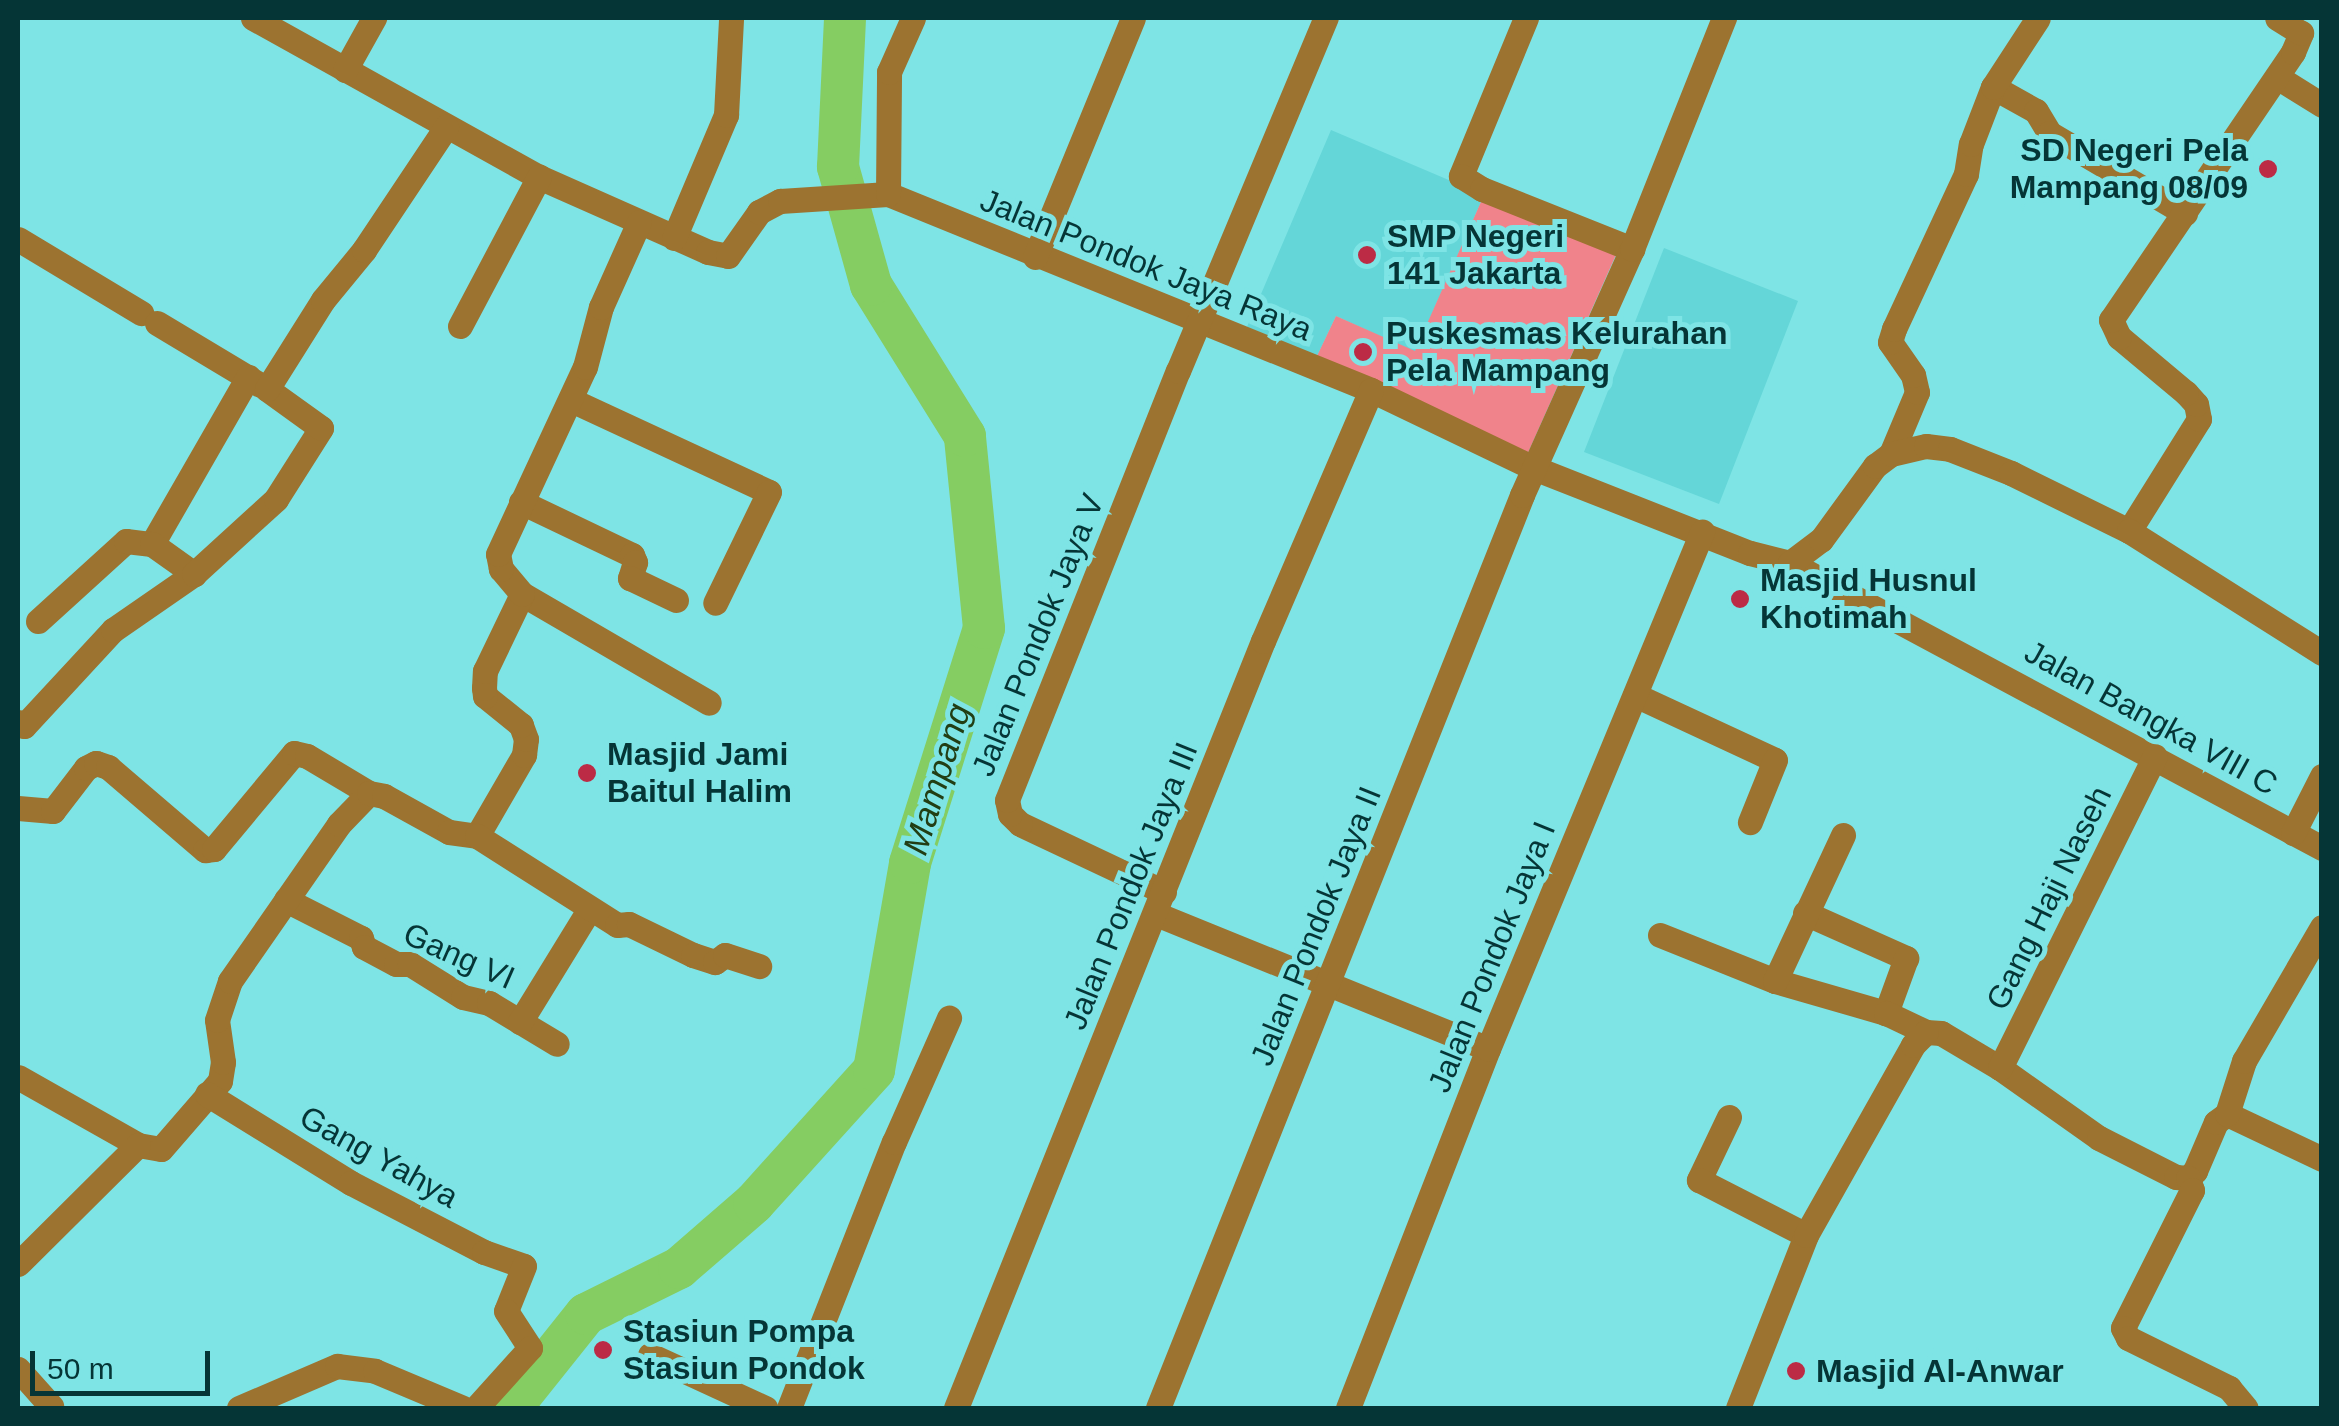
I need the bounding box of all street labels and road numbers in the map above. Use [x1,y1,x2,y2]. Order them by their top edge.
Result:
street label: Jalan Pondok Jaya Raya [975,181,1317,349]
street label: Jalan Pondok Jaya V [964,488,1112,782]
street label: Jalan Bangka VIII C [2018,633,2284,803]
street label: Jalan Pondok Jaya III [1056,737,1206,1035]
street label: Gang Haji Naseh [1978,780,2120,1016]
street label: Jalan Pondok Jaya II [1243,781,1389,1071]
street label: Jalan Pondok Jaya I [1420,816,1564,1098]
street label: Gang VI [398,915,520,997]
street label: Gang Yahya [293,1098,465,1216]

